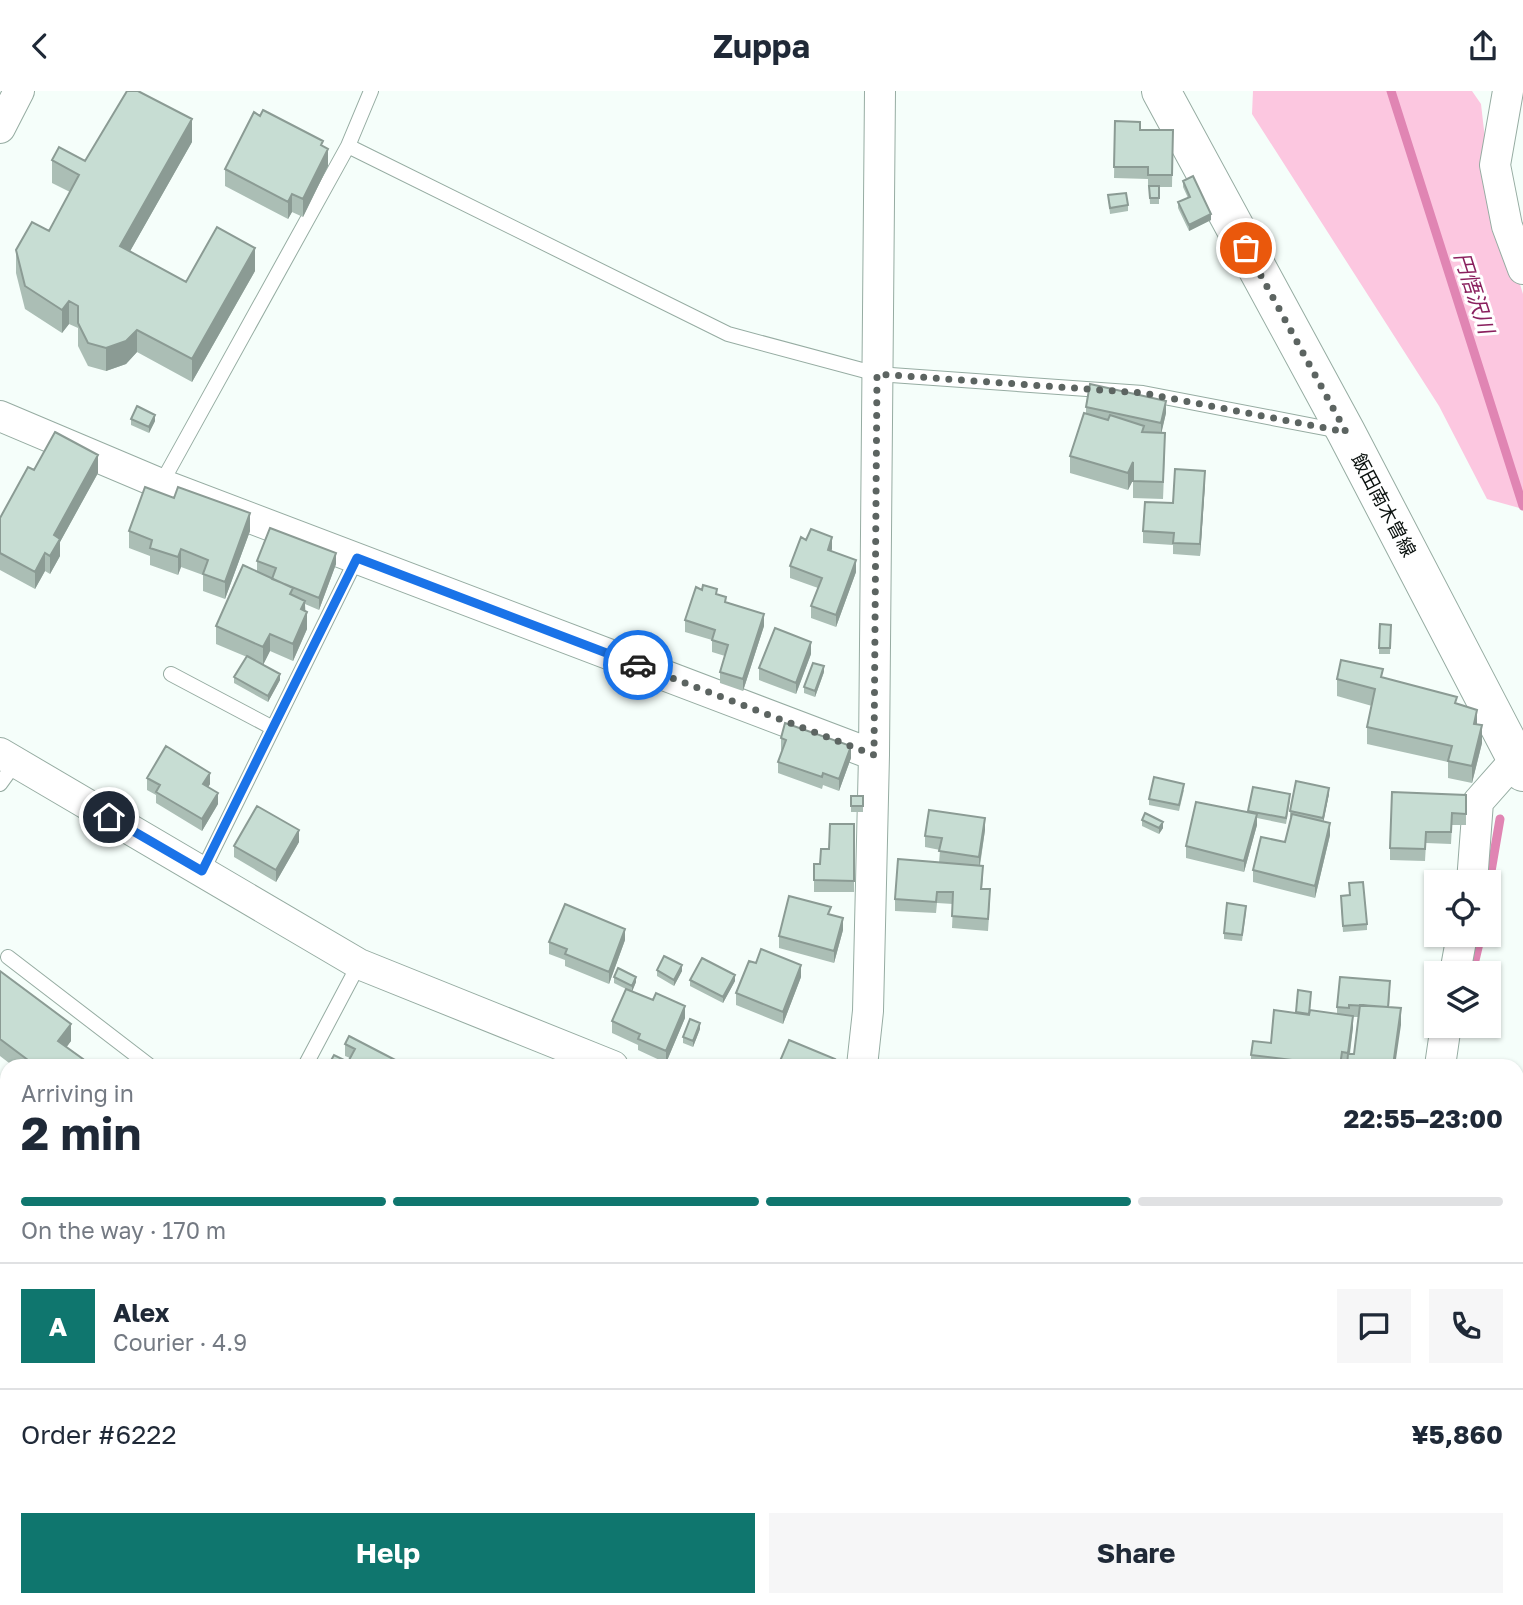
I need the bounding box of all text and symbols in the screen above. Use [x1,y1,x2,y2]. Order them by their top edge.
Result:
icon: back [21,27,59,65]
text: Zuppa [713,27,810,65]
icon: share [1464,27,1502,65]
pin [1216,218,1276,278]
icon: bag [1227,229,1265,267]
water label: 円悟沢川 [1450,249,1501,339]
street label: 飯田南木曽線 [1348,449,1421,560]
courier [603,630,673,700]
icon: car [619,646,657,684]
pin [79,787,139,847]
icon: home [90,798,128,836]
map controls [1424,870,1501,1038]
button: locate [1424,870,1501,947]
button: layers [1424,961,1501,1038]
text: Arriving in [21,1079,134,1107]
text: 22:55–23:00 [1344,1103,1503,1134]
text: 2 min [21,1105,141,1160]
text: On the way · 170 m [21,1216,226,1244]
button: chat [1337,1289,1411,1363]
button: phone [1429,1289,1503,1363]
text: Alex [113,1297,170,1328]
text: A [49,1311,67,1342]
text: Courier · 4.9 [113,1328,247,1356]
text: Order #6222 [21,1419,176,1450]
text: ¥5,860 [1412,1419,1503,1450]
button: Help [21,1513,755,1593]
button: Share [769,1513,1503,1593]

